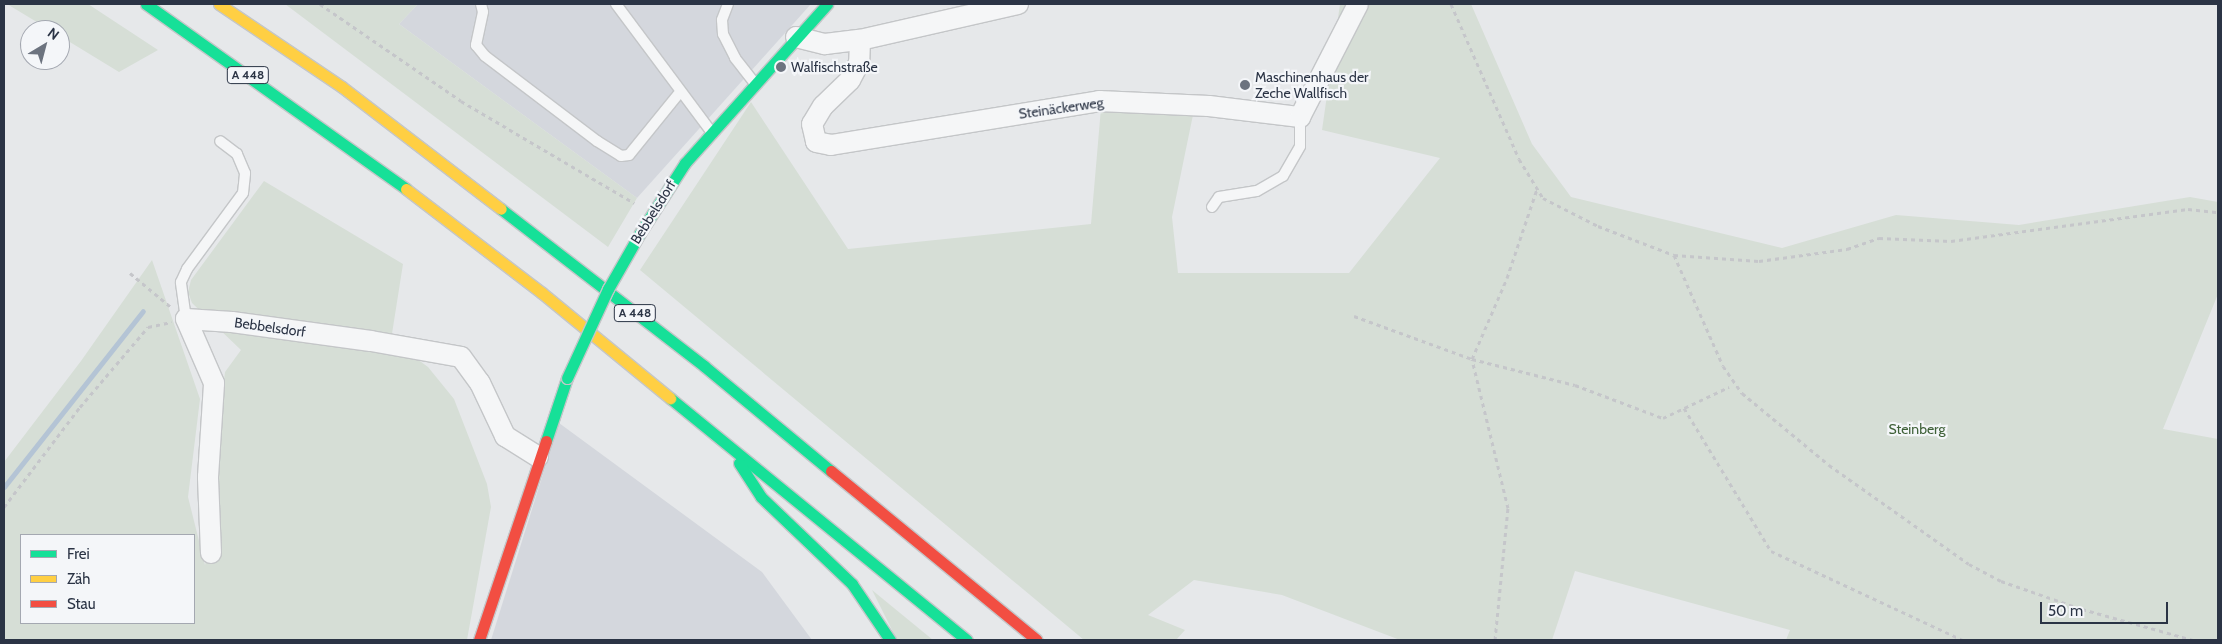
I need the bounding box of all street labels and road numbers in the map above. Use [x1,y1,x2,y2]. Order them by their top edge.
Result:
road number: A 448 [227,66,269,84]
street label: Steinäckerweg [1018,94,1104,122]
street label: Bebbelsdorf [627,177,679,247]
road number: A 448 [614,304,656,322]
street label: Bebbelsdorf [233,314,307,340]

